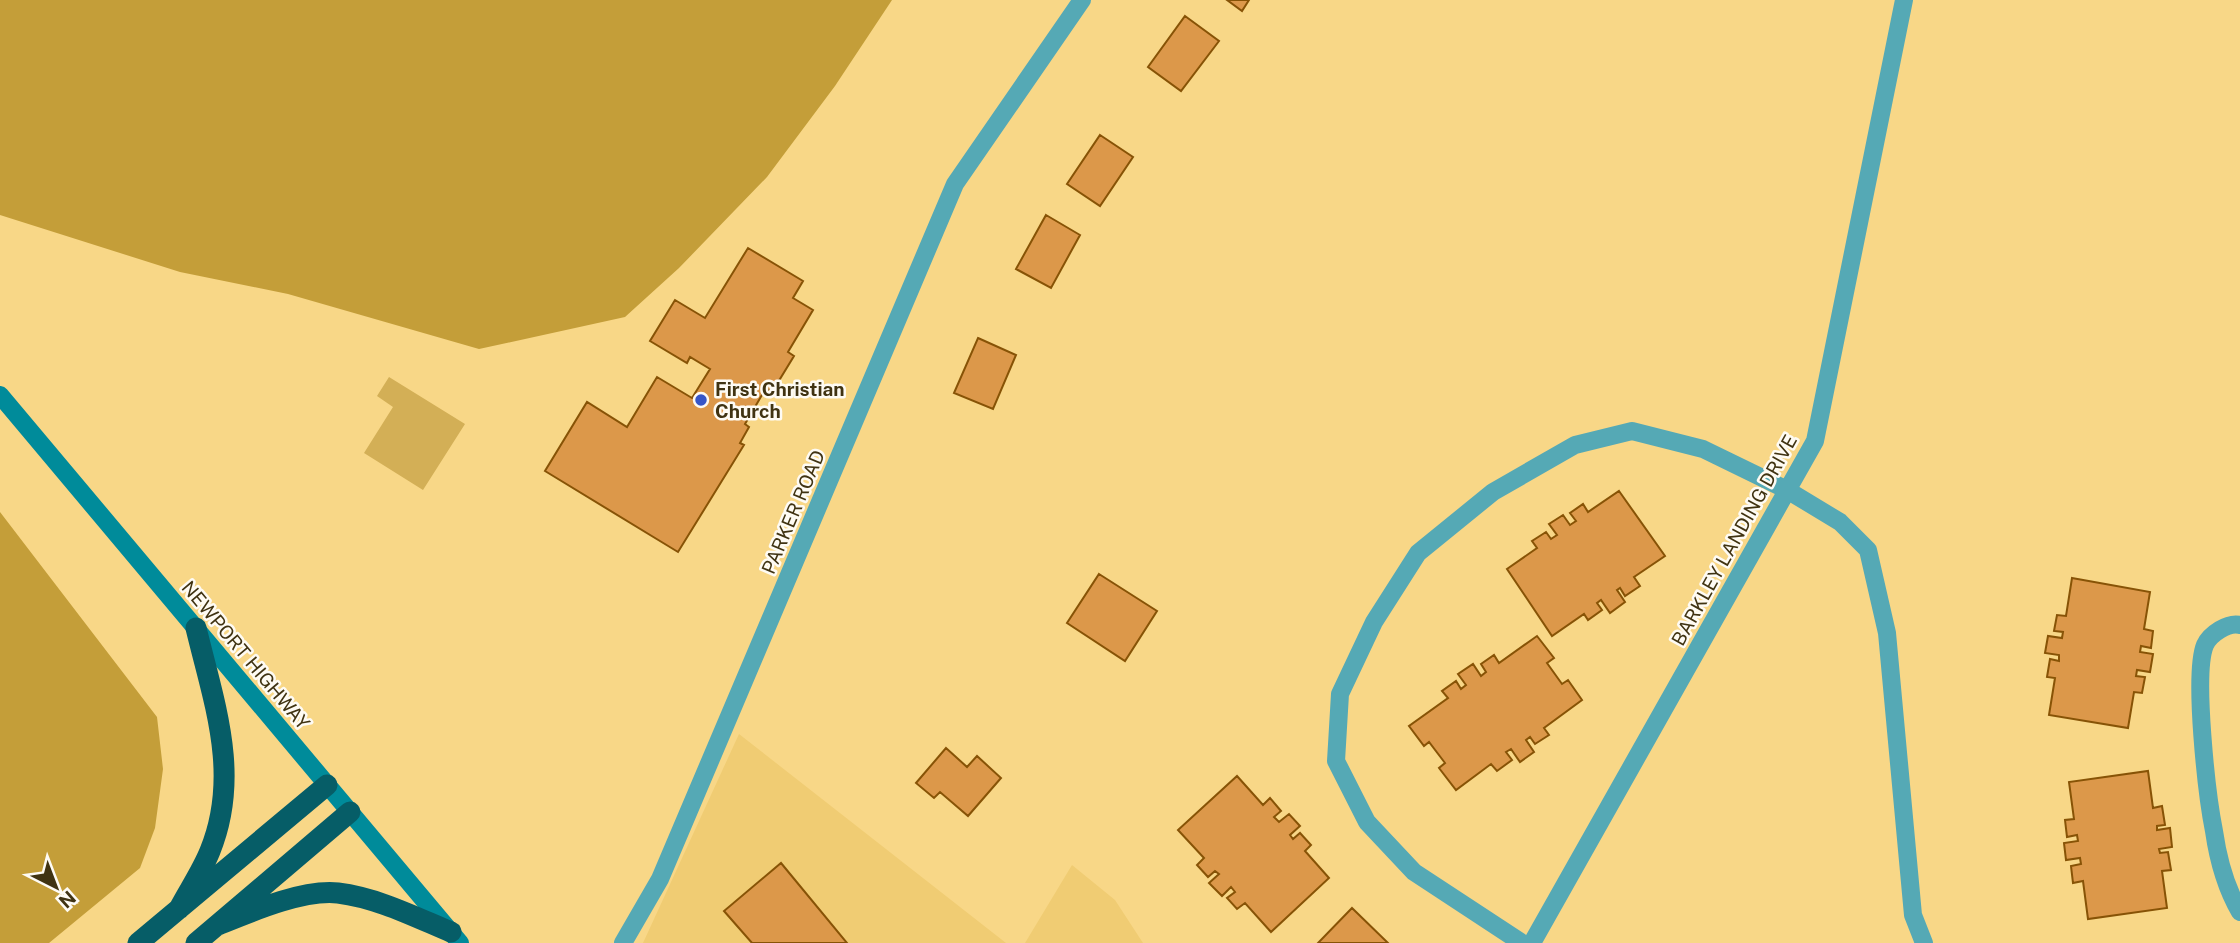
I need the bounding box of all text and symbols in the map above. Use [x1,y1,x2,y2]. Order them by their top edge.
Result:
place label: First Christian Church [715,378,845,422]
marker: First Christian Church [693,392,709,408]
street label: BARKLEY LANDING DRIVE [1667,431,1801,649]
street label: PARKER ROAD [757,447,829,577]
street label: NEWPORT HIGHWAY [177,576,315,734]
north arrow [21,852,91,922]
text: N [54,886,80,913]

